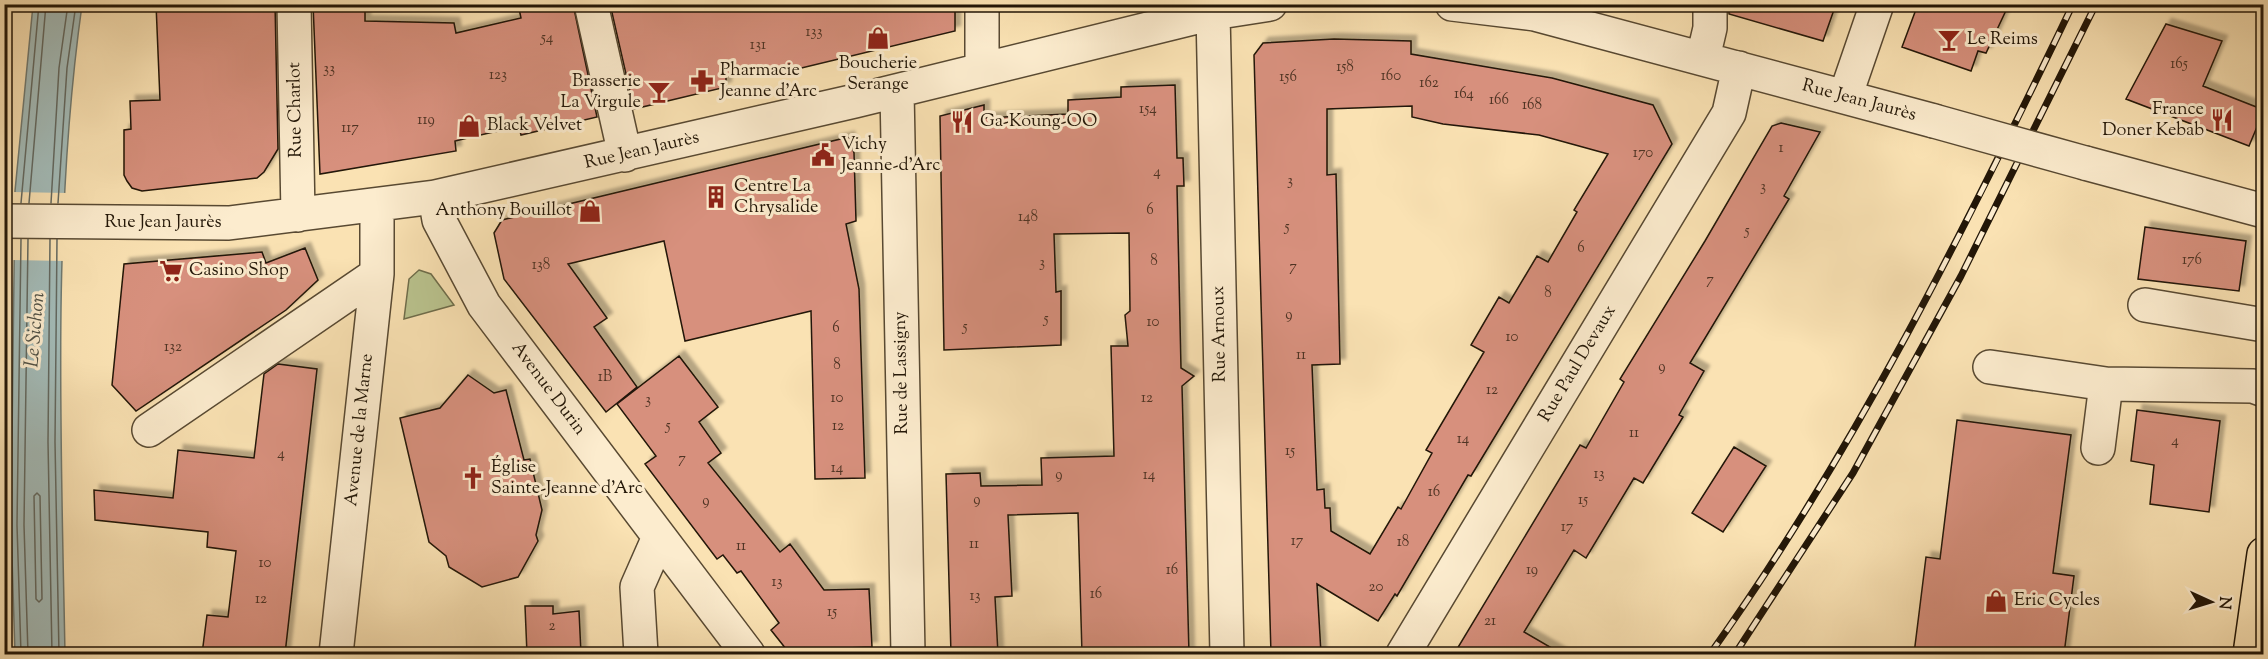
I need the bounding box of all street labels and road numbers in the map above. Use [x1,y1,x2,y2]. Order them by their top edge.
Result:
street label: Rue Charlot [282,62,310,158]
street label: Rue Jean Jaurès [1799,73,1919,129]
street label: Rue Jean Jaurès [582,125,702,177]
street label: Rue Jean Jaurès [104,210,222,236]
street label: Rue Arnoux [1206,285,1234,382]
street label: Rue Paul Devaux [1533,301,1623,427]
street label: Rue de Lassigny [888,311,916,435]
street label: Avenue Durin [504,337,592,441]
street label: Avenue de la Marne [339,352,381,508]

